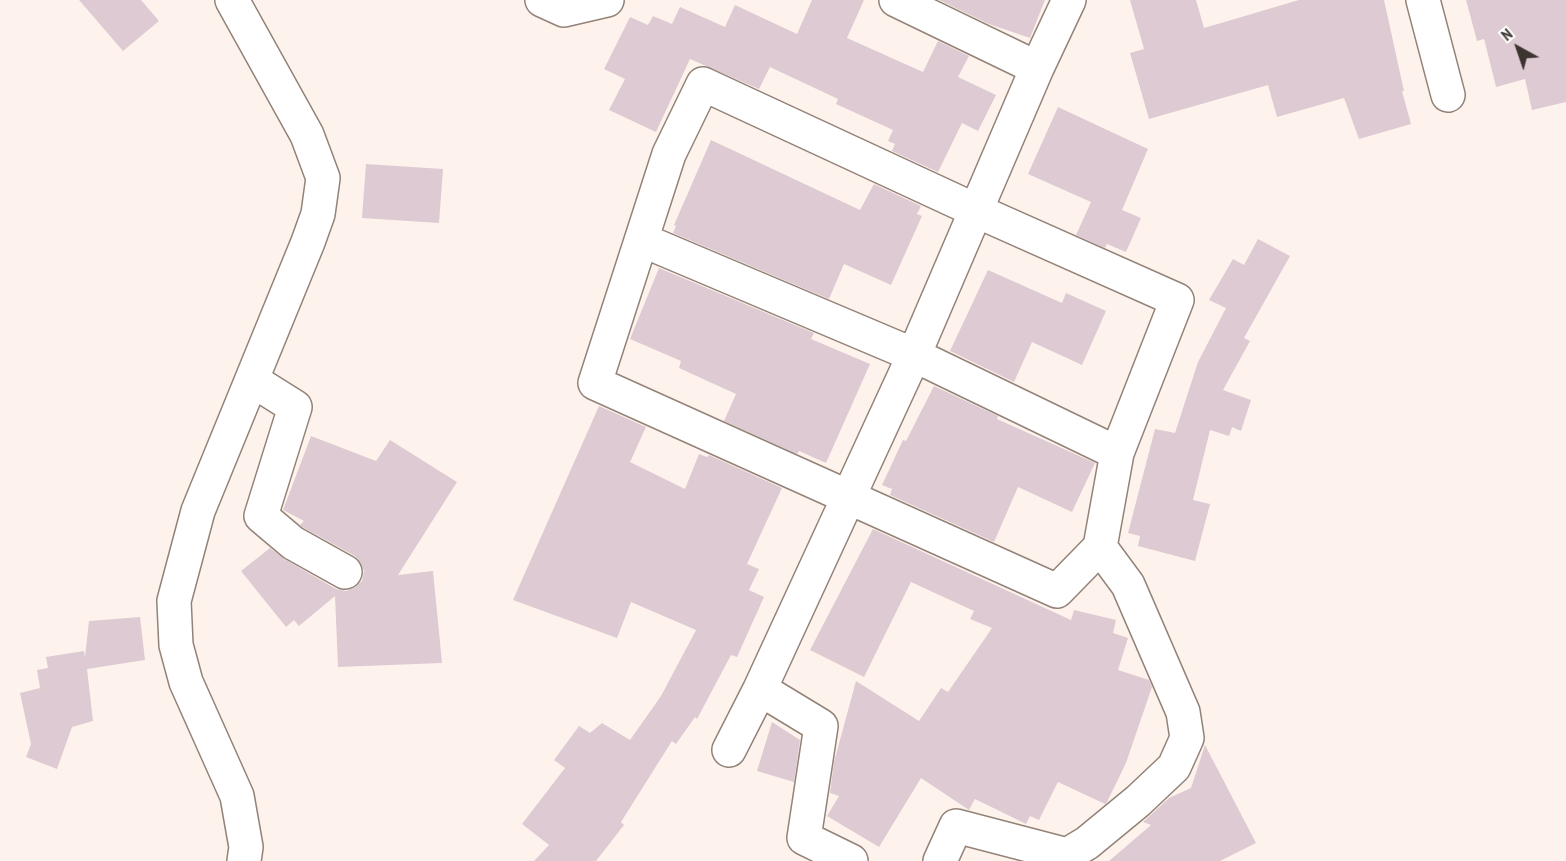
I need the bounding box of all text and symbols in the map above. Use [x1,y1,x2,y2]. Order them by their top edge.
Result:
north arrow [1488,18,1548,78]
text: N [1497,24,1516,45]

